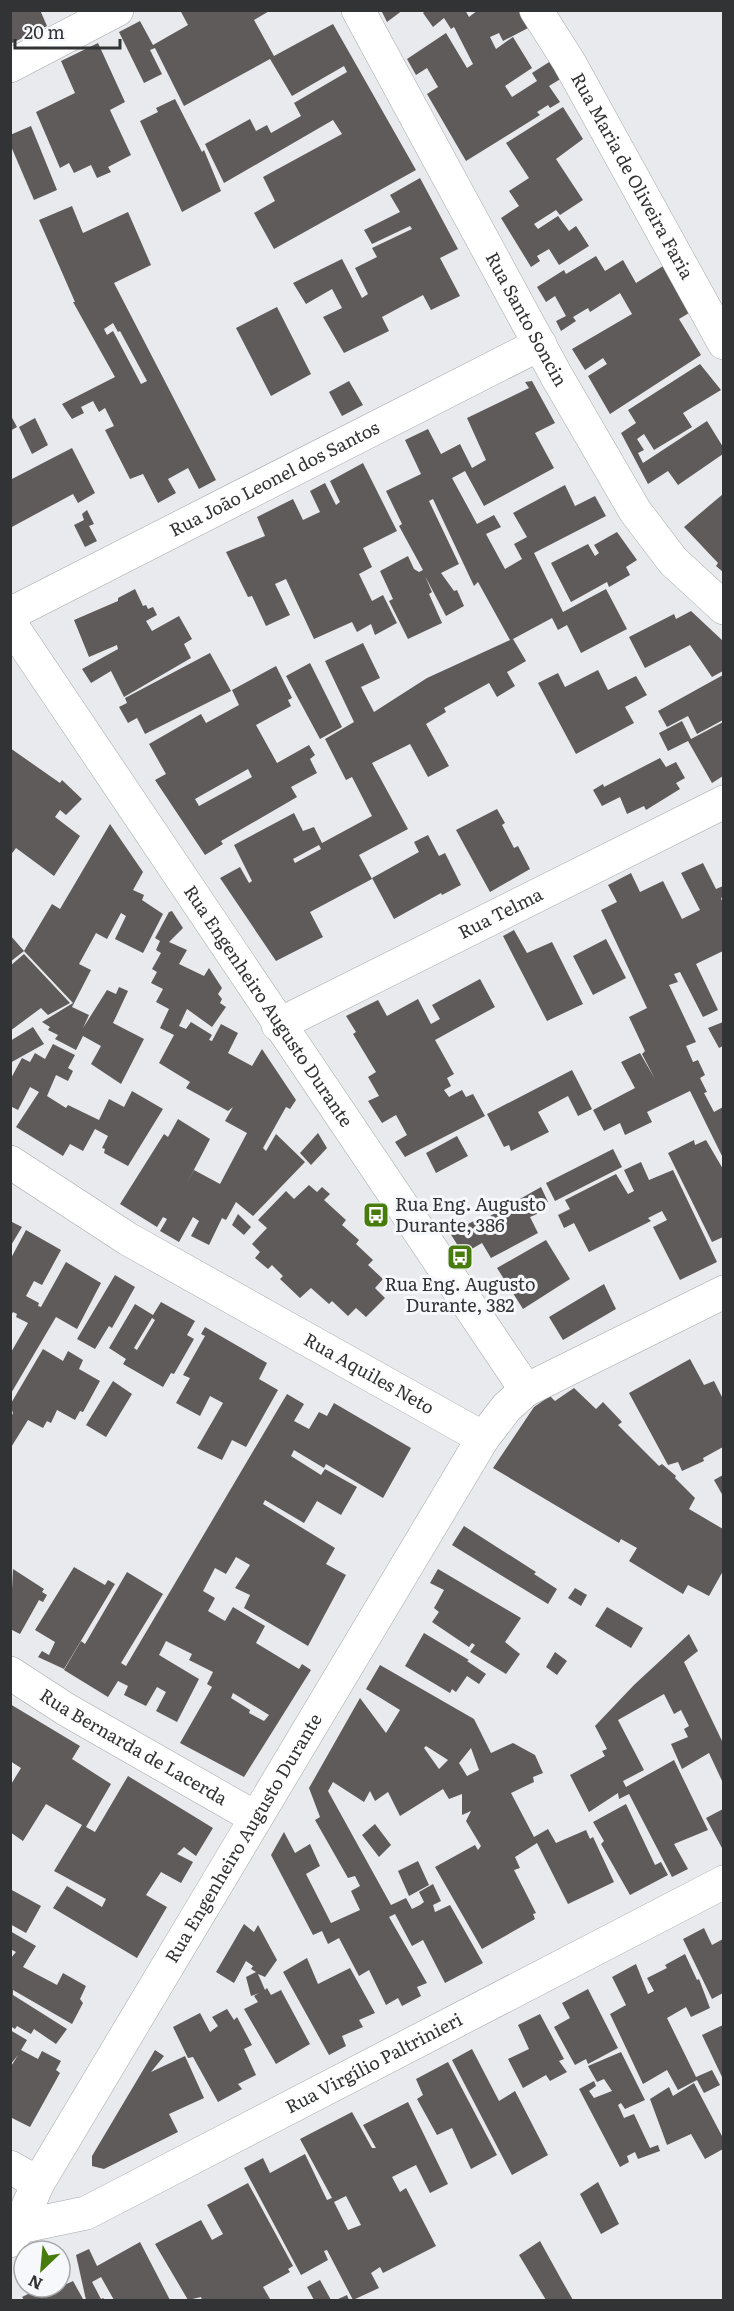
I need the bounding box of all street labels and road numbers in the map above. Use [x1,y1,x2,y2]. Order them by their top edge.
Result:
street label: Rua Maria de Oliveira Faria [565,67,701,284]
street label: Rua Santo Soncin [480,246,575,391]
street label: Rua João Leonel dos Santos [164,413,384,543]
street label: Rua Engenheiro Augusto Durante [178,879,360,1132]
street label: Rua Telma [453,880,547,945]
street label: Rua Aquiles Neto [299,1325,440,1420]
street label: Rua Bernarda de Lacerda [35,1681,233,1811]
street label: Rua Engenheiro Augusto Durante [157,1708,328,1968]
street label: Rua Virgílio Paltrinieri [280,2005,467,2119]

